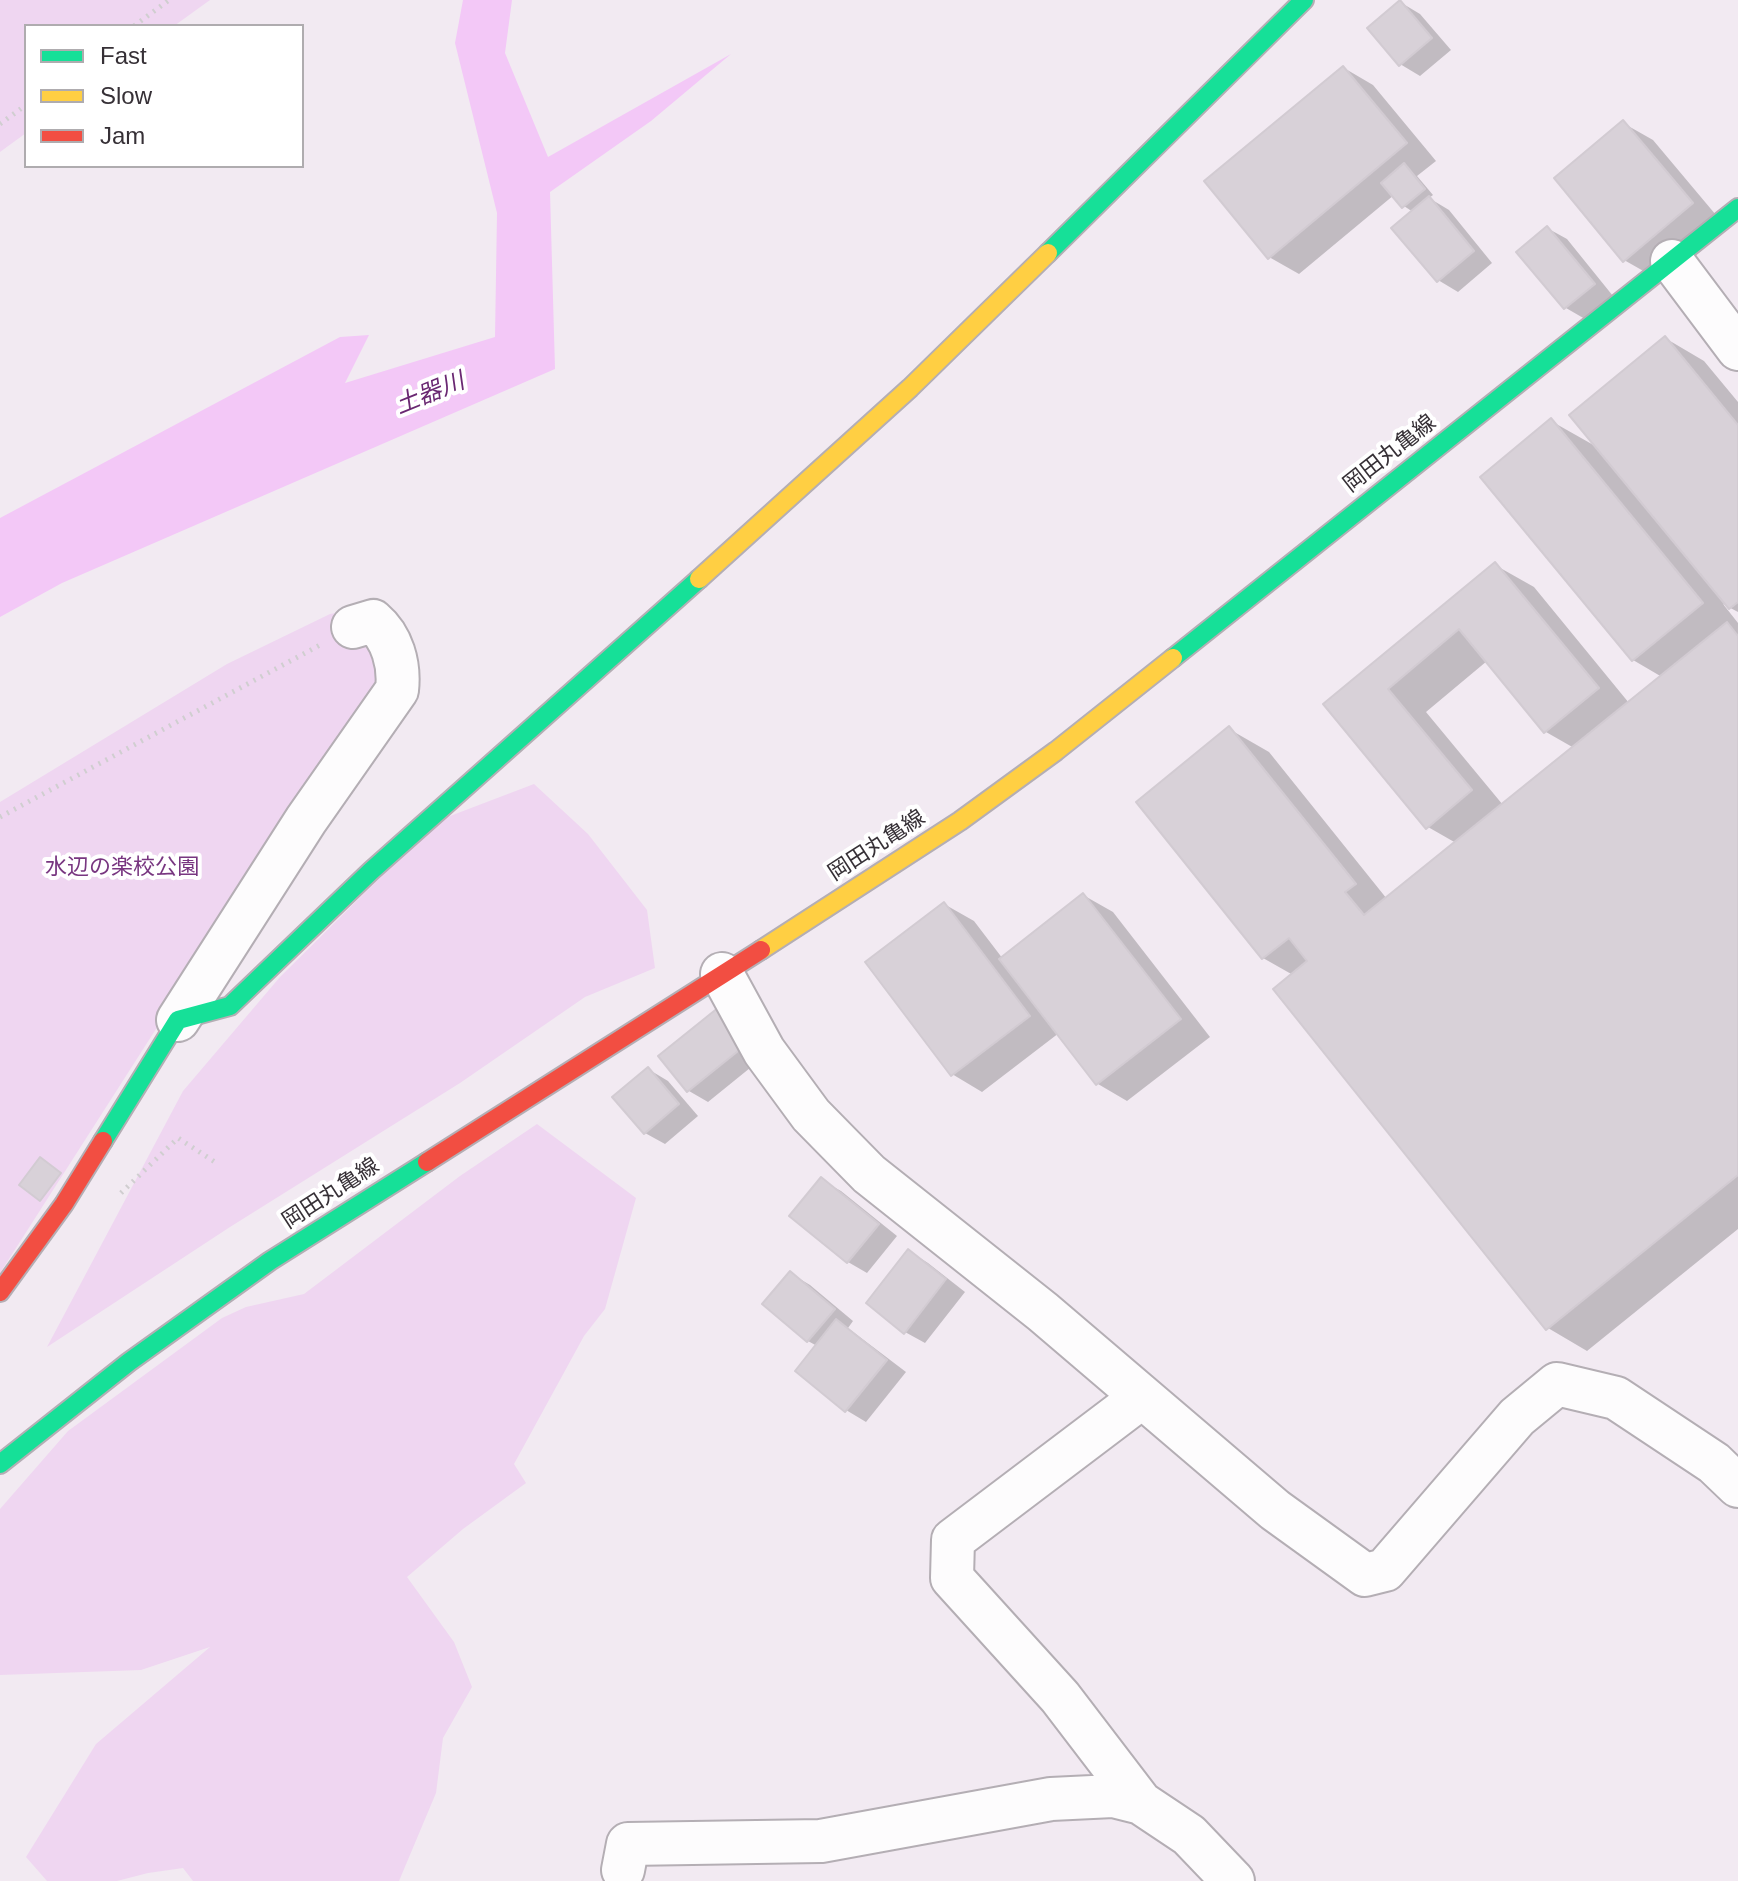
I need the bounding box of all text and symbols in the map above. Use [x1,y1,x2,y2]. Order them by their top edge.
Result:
legend [24,24,304,168]
text: Fast [100,42,147,69]
text: Slow [100,82,152,109]
text: Jam [100,122,145,149]
water label: 土器川 [391,367,469,421]
street label: 岡田丸亀線 [1339,410,1441,498]
street label: 岡田丸亀線 [824,805,930,887]
park label: 水辺の楽校公園 [45,855,199,881]
street label: 岡田丸亀線 [278,1153,384,1235]

